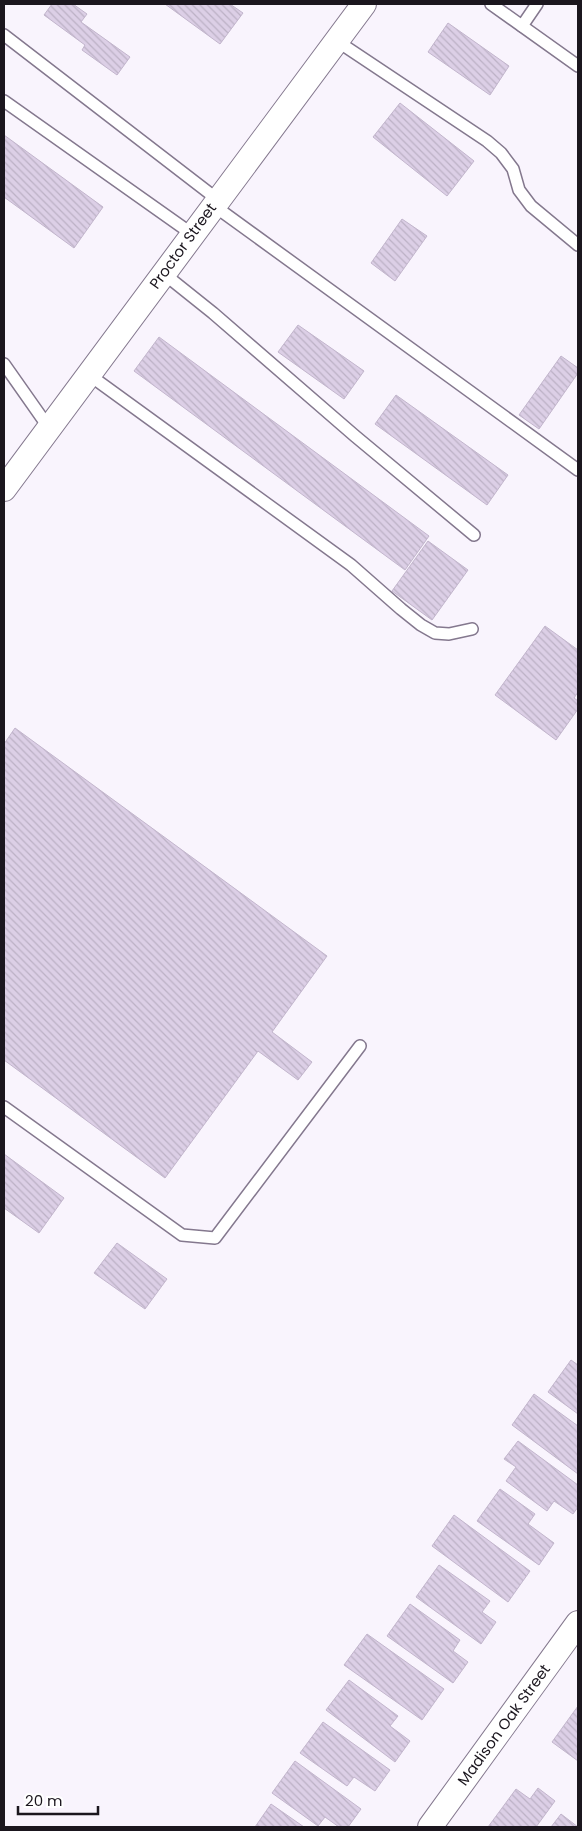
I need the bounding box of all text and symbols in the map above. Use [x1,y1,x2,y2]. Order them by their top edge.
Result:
street label: Proctor Street [144,198,221,293]
street label: Madison Oak Street [452,1660,555,1790]
scale bar [18,1784,98,1816]
text: 20 m [25,1790,63,1811]

